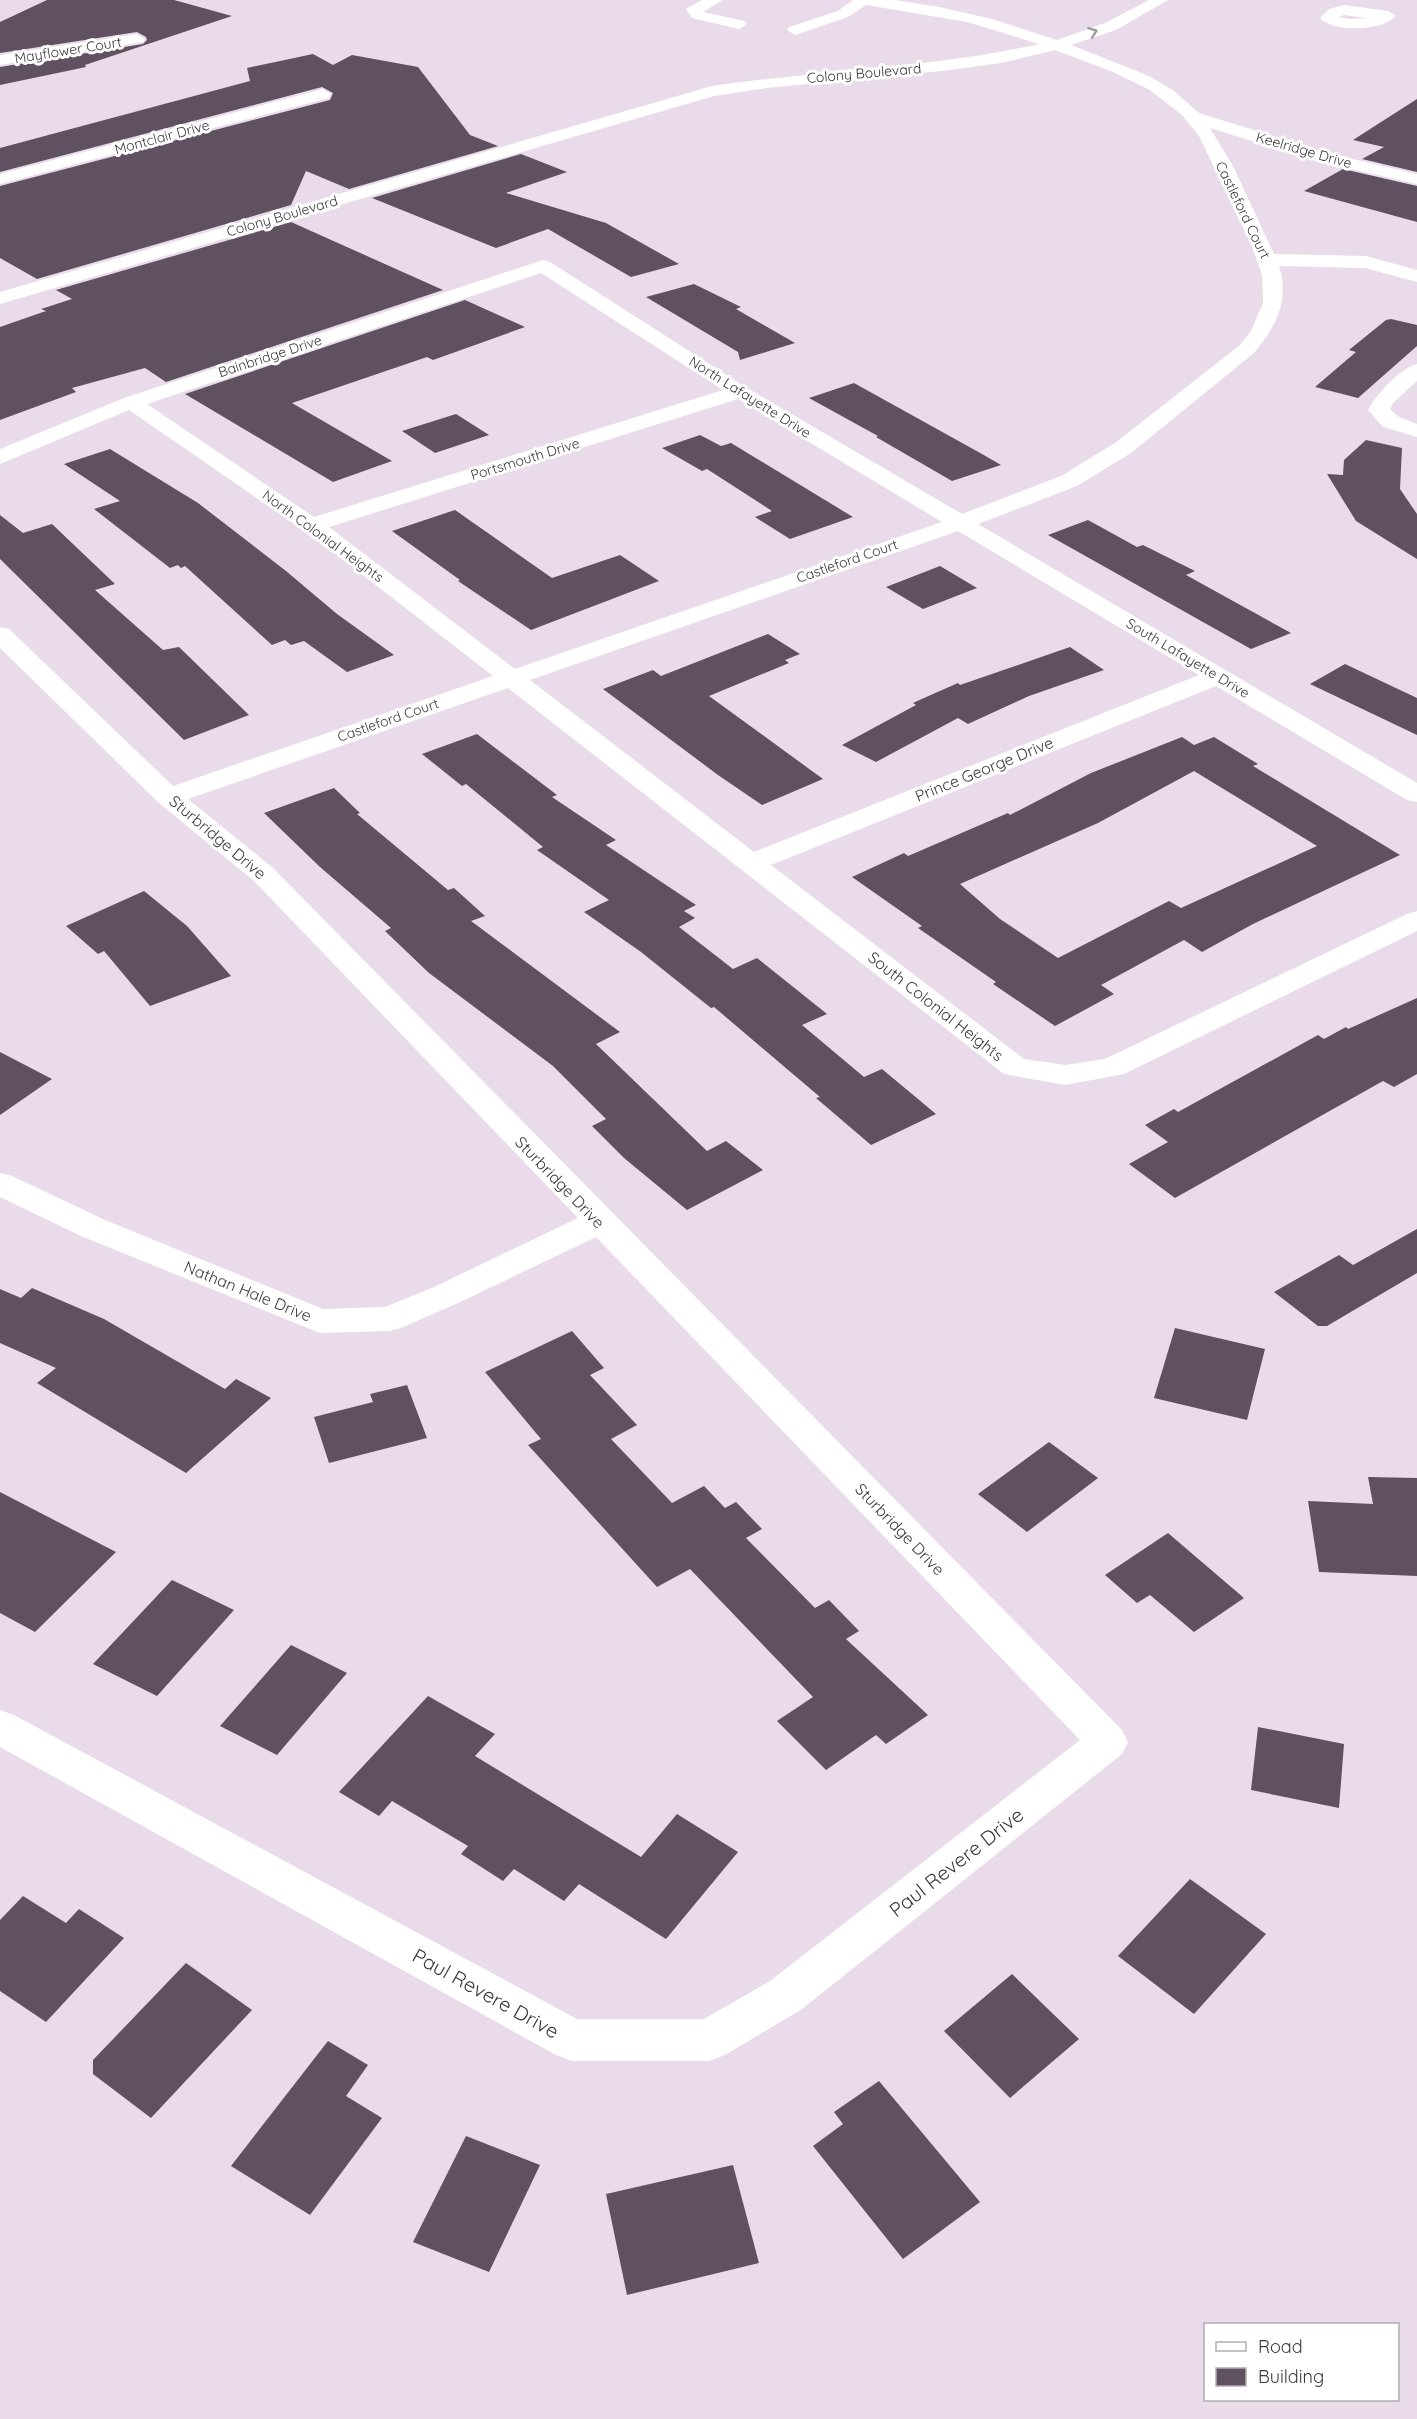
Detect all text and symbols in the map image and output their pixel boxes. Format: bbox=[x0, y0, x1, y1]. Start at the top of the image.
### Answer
one-way arrow bbox=[1087, 27, 1098, 39]
street label: Mayflower Court bbox=[13, 33, 123, 67]
street label: Colony Boulevard bbox=[806, 59, 922, 87]
street label: Montclair Drive bbox=[112, 116, 212, 158]
street label: Keelridge Drive bbox=[1254, 128, 1354, 172]
street label: Castleford Court bbox=[1212, 158, 1274, 262]
street label: Colony Boulevard bbox=[224, 192, 340, 240]
street label: Bainbridge Drive bbox=[216, 331, 324, 381]
street label: North Lafayette Drive bbox=[686, 352, 814, 442]
street label: Portsmouth Drive bbox=[468, 434, 582, 484]
street label: North Colonial Heights bbox=[259, 486, 387, 586]
street label: Castleford Court bbox=[794, 535, 900, 587]
street label: South Lafayette Drive bbox=[1123, 614, 1253, 702]
street label: Castleford Court bbox=[335, 694, 441, 746]
street label: Prince George Drive bbox=[912, 732, 1056, 806]
street label: Sturbridge Drive bbox=[166, 791, 270, 883]
street label: South Colonial Heights bbox=[864, 947, 1008, 1065]
street label: Sturbridge Drive bbox=[511, 1132, 609, 1232]
street label: Nathan Hale Drive bbox=[181, 1256, 315, 1326]
street label: Sturbridge Drive bbox=[851, 1479, 949, 1579]
street label: Paul Revere Drive bbox=[884, 1802, 1028, 1922]
street label: Paul Revere Drive bbox=[408, 1942, 564, 2044]
legend bbox=[1204, 2323, 1399, 2401]
text: Road bbox=[1258, 2335, 1303, 2358]
text: Building bbox=[1258, 2365, 1324, 2388]

